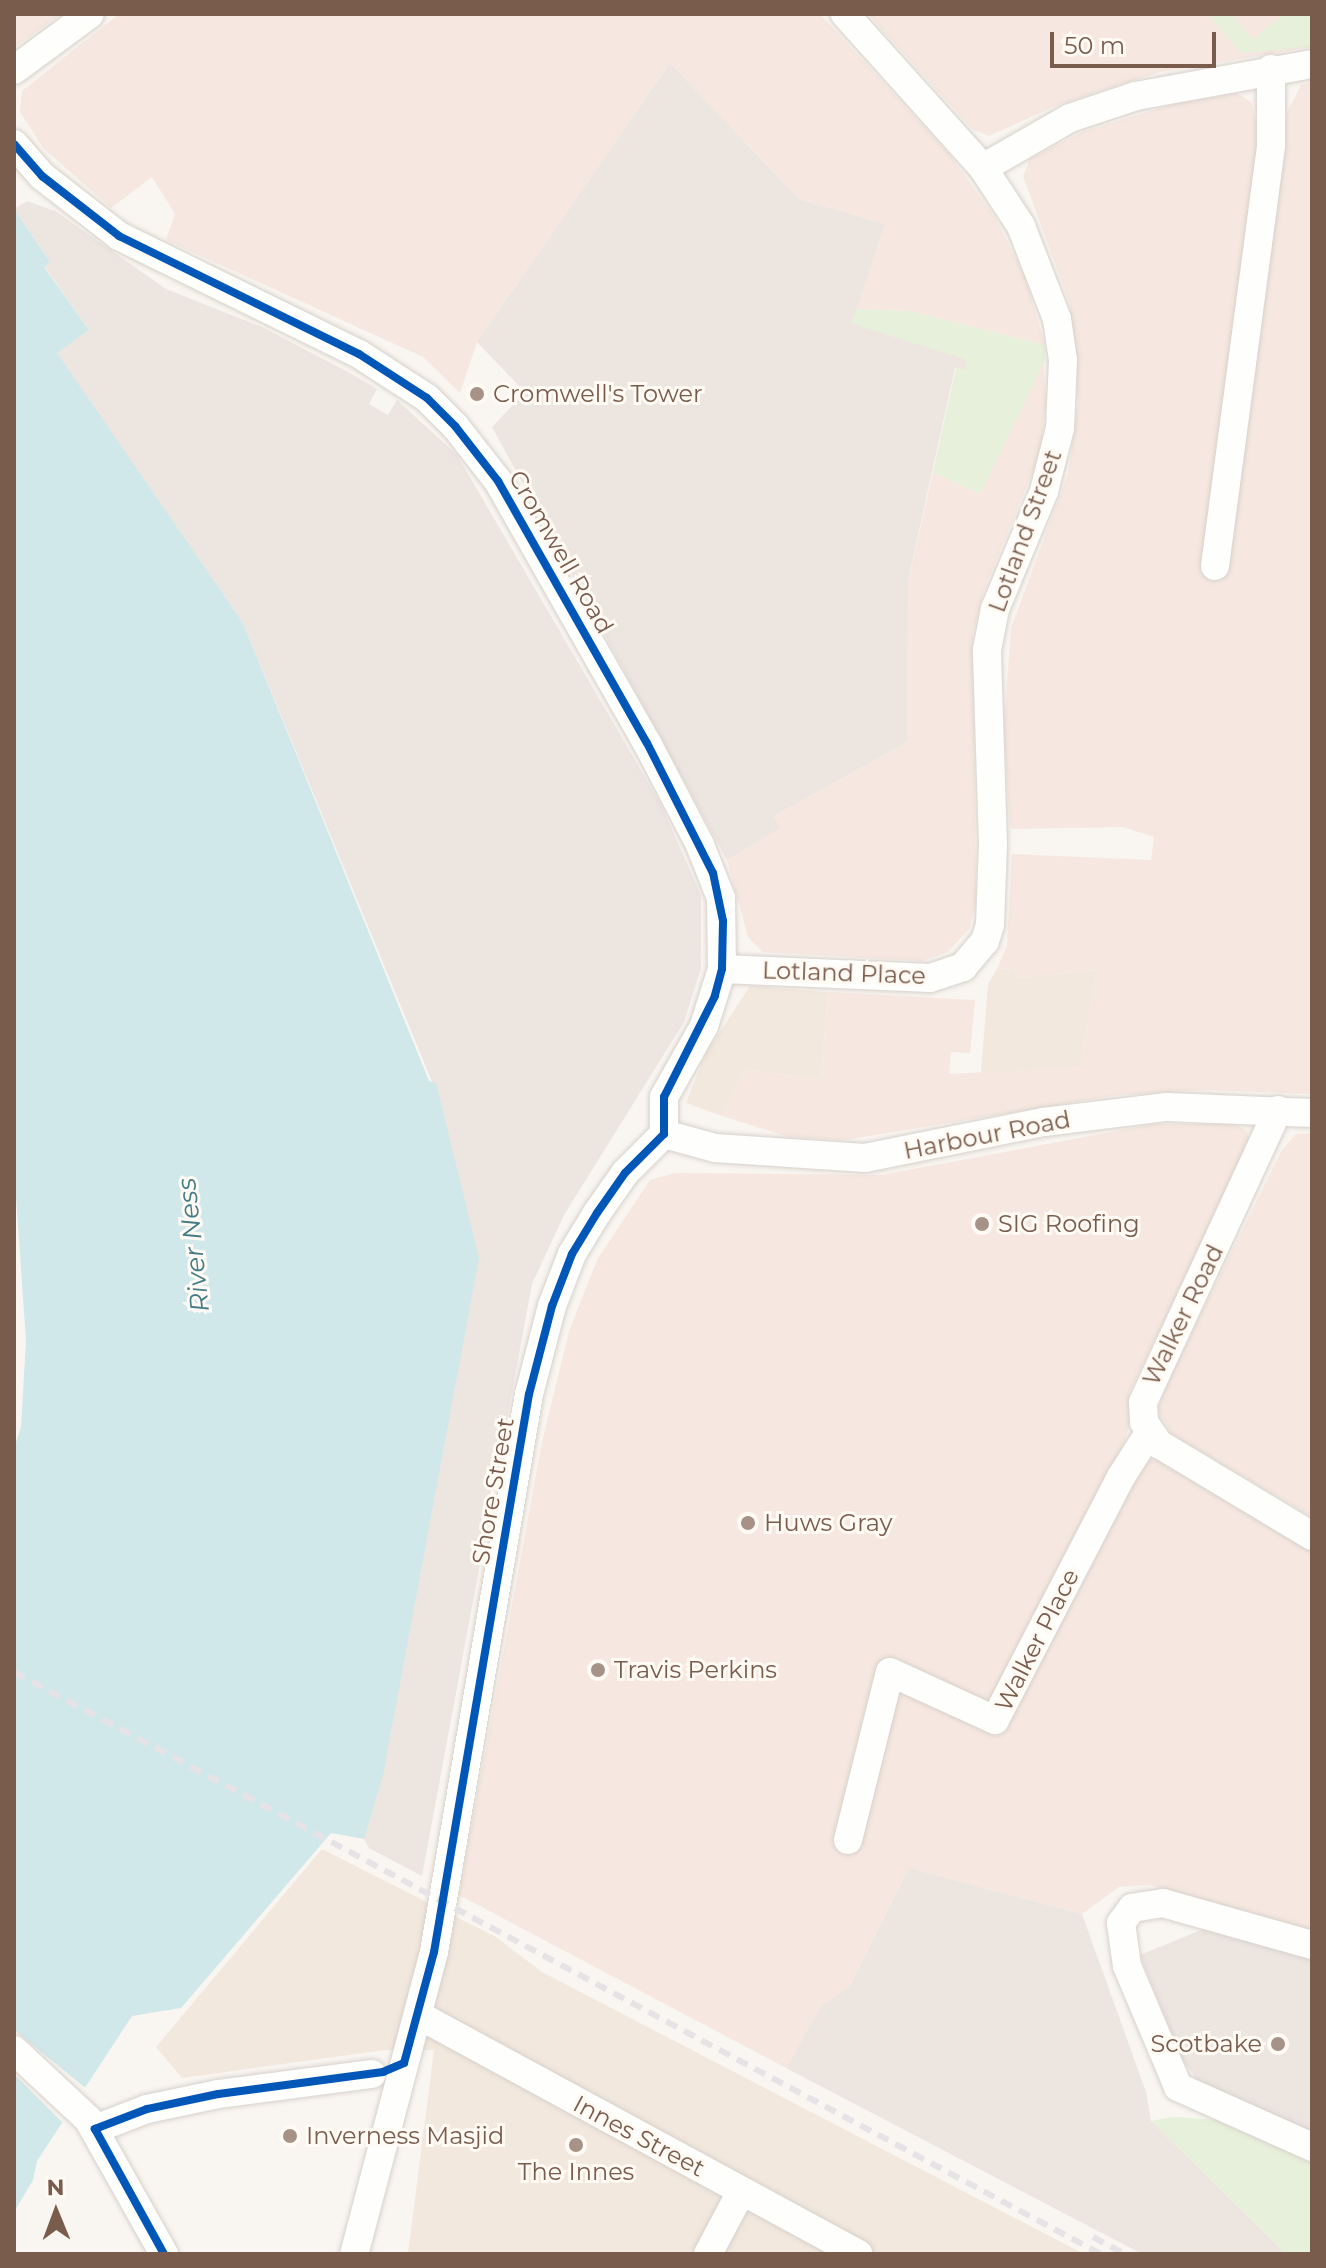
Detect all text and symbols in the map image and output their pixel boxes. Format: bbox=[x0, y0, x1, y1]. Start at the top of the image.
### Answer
scale bar bbox=[1054, 16, 1220, 66]
text: 50 m bbox=[1064, 31, 1125, 60]
place label: Cromwell's Tower bbox=[493, 380, 703, 408]
marker: Cromwell's Tower bbox=[468, 385, 486, 403]
street label: Lotland Street bbox=[982, 446, 1068, 616]
street label: Cromwell Road bbox=[503, 465, 619, 639]
street label: Lotland Place bbox=[762, 956, 926, 990]
street label: Harbour Road bbox=[901, 1105, 1073, 1165]
water label: River Ness bbox=[171, 1176, 217, 1314]
place label: SIG Roofing bbox=[998, 1210, 1140, 1238]
marker: SIG Roofing bbox=[973, 1215, 991, 1233]
street label: Walker Road bbox=[1137, 1240, 1229, 1390]
street label: Shore Street bbox=[466, 1415, 520, 1567]
place label: Huws Gray bbox=[764, 1509, 892, 1537]
marker: Huws Gray bbox=[739, 1514, 757, 1532]
street label: Walker Place bbox=[989, 1564, 1085, 1716]
place label: Travis Perkins bbox=[614, 1656, 777, 1684]
marker: Travis Perkins bbox=[589, 1661, 607, 1679]
place label: Scotbake bbox=[1150, 2030, 1262, 2058]
marker: Scotbake bbox=[1269, 2035, 1287, 2053]
street label: Innes Street bbox=[568, 2089, 710, 2183]
place label: Inverness Masjid bbox=[306, 2122, 504, 2150]
marker: Inverness Masjid bbox=[281, 2127, 299, 2145]
marker: The Innes bbox=[567, 2136, 585, 2154]
place label: The Innes bbox=[518, 2158, 634, 2186]
north arrow bbox=[16, 2172, 96, 2252]
text: N bbox=[46, 2174, 65, 2201]

